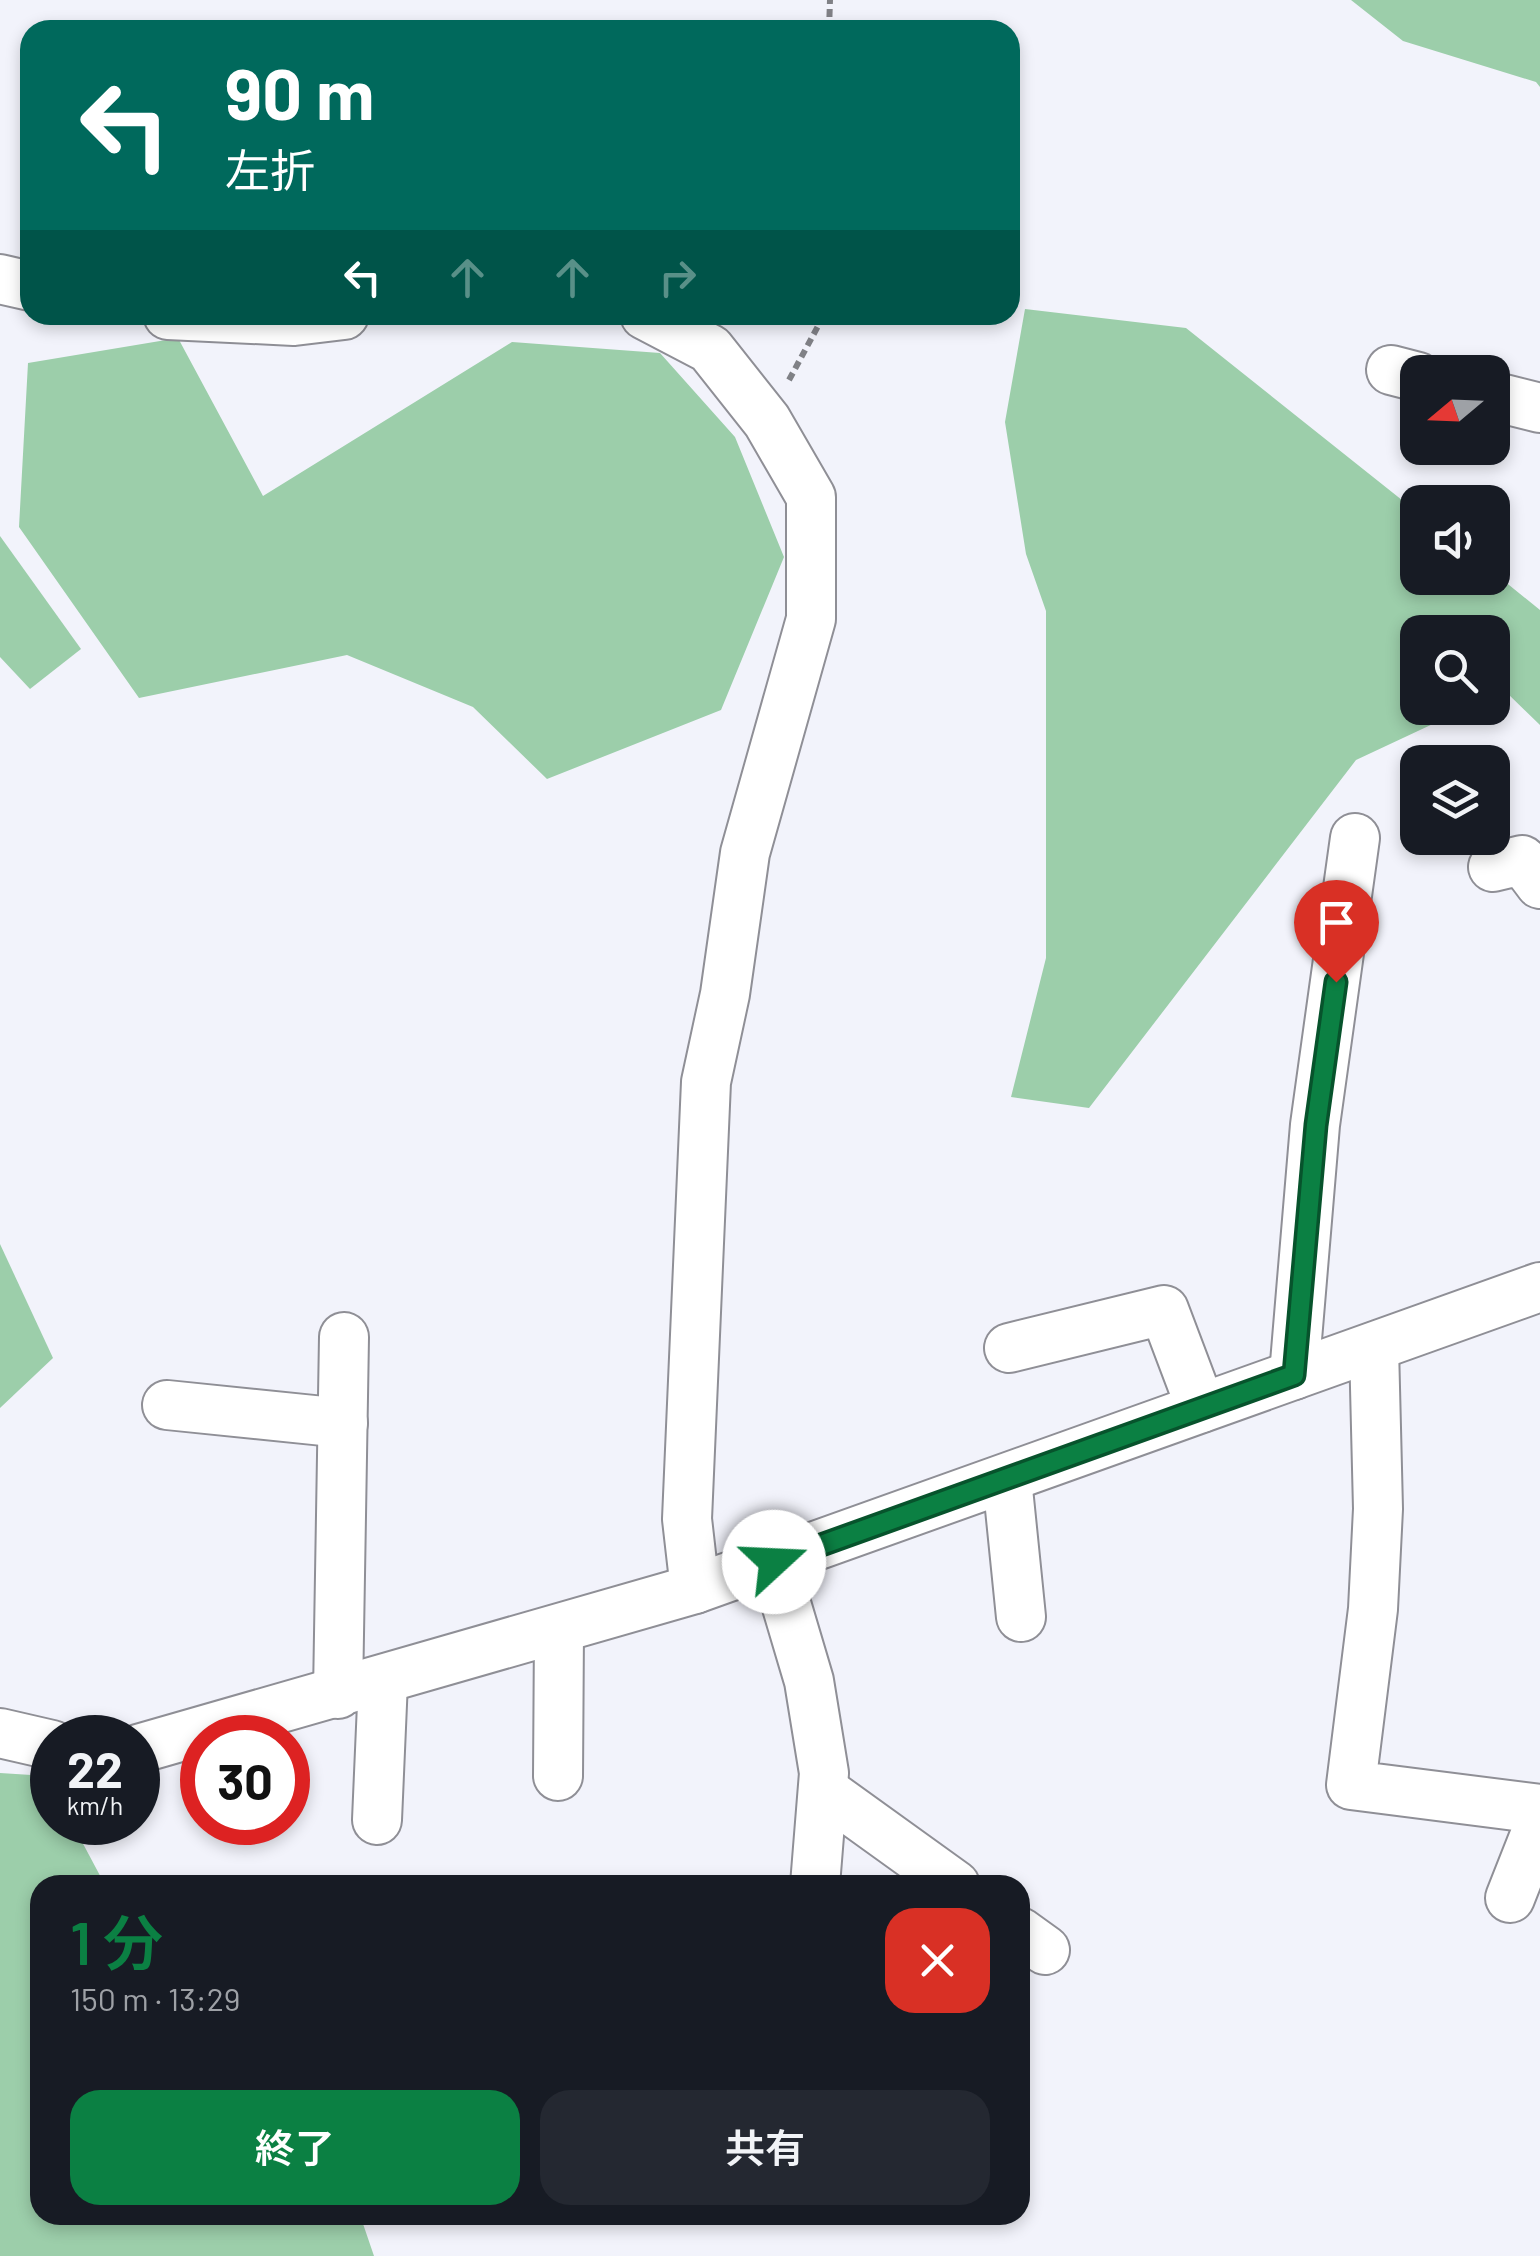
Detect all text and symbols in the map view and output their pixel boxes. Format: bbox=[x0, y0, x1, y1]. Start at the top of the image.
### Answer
text: 90 m bbox=[225, 50, 375, 134]
icon: left bbox=[60, 60, 190, 190]
text: 左折 bbox=[225, 142, 315, 196]
icon: left bbox=[335, 250, 390, 305]
icon: ahead bbox=[440, 250, 495, 305]
icon: ahead bbox=[545, 250, 600, 305]
icon: right bbox=[650, 250, 705, 305]
north arrow bbox=[1400, 355, 1510, 465]
map controls bbox=[1400, 355, 1510, 855]
button: sound bbox=[1400, 485, 1510, 595]
button: search bbox=[1400, 615, 1510, 725]
button: layers bbox=[1400, 745, 1510, 855]
pin bbox=[1294, 880, 1379, 983]
icon: arrive bbox=[1309, 895, 1364, 950]
position arrow bbox=[722, 1510, 826, 1614]
speed limit sign: 30 bbox=[180, 1715, 310, 1845]
text: 22 bbox=[67, 1738, 123, 1798]
text: km/h bbox=[67, 1790, 123, 1820]
text: 1 分 bbox=[70, 1905, 163, 1977]
button: close bbox=[885, 1908, 990, 2013]
text: 150 m · 13:29 bbox=[70, 1979, 240, 2017]
button: 終了 bbox=[70, 2090, 520, 2205]
button: 共有 bbox=[540, 2090, 990, 2205]

